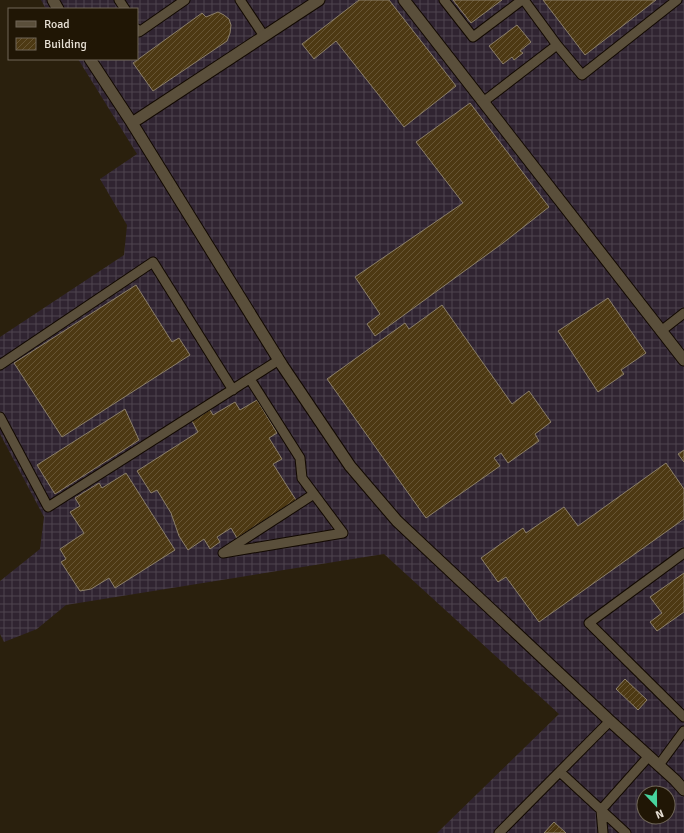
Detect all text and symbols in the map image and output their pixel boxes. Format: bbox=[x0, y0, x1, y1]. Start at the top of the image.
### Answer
legend bbox=[8, 8, 138, 60]
text: Road bbox=[44, 17, 70, 32]
text: Building bbox=[44, 37, 87, 52]
north arrow bbox=[636, 785, 676, 825]
text: N bbox=[654, 806, 666, 821]

